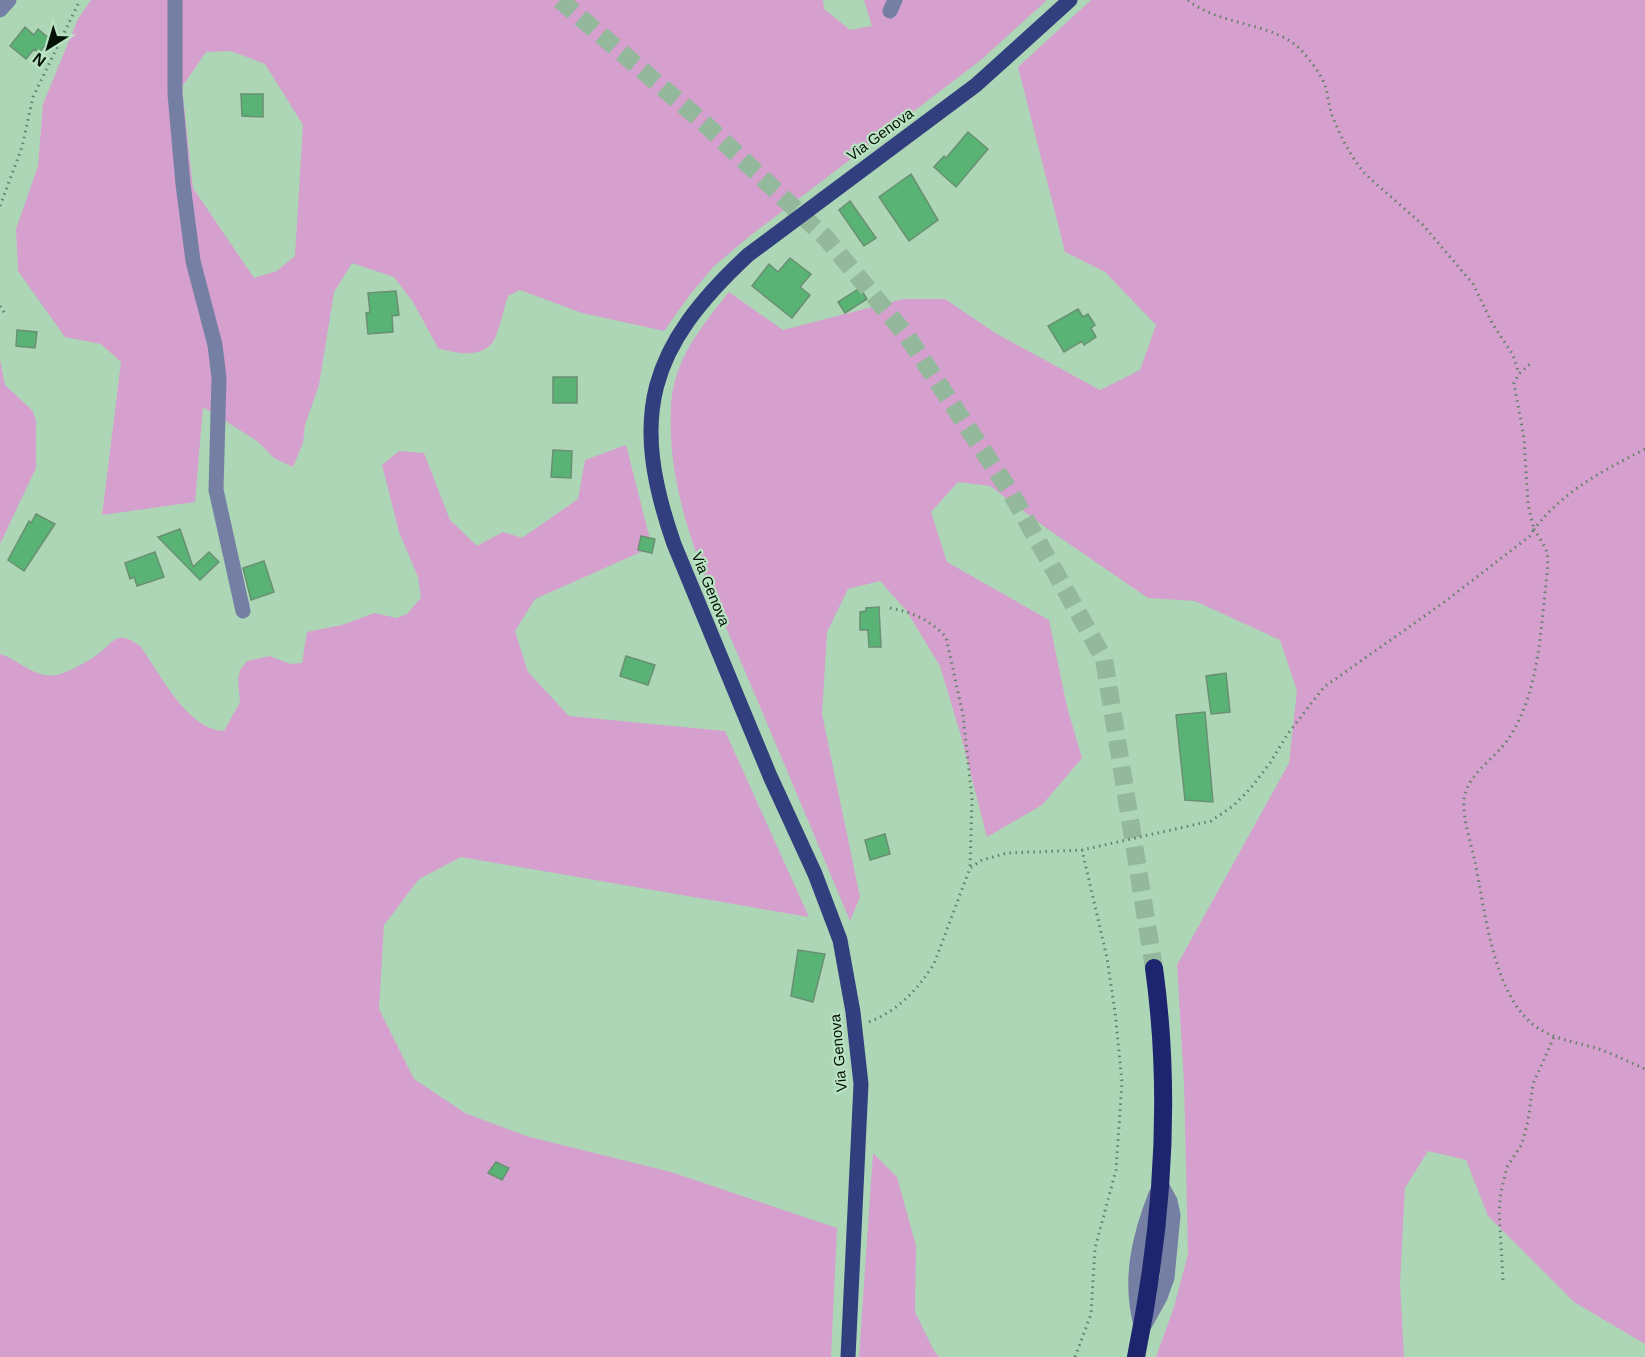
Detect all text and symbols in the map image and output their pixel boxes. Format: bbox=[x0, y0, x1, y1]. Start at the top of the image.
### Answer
north arrow bbox=[18, 18, 78, 78]
text: N bbox=[30, 49, 49, 70]
street label: Via Genova bbox=[843, 104, 917, 164]
street label: Via Genova bbox=[688, 550, 734, 629]
street label: Via Genova bbox=[826, 1013, 850, 1093]

